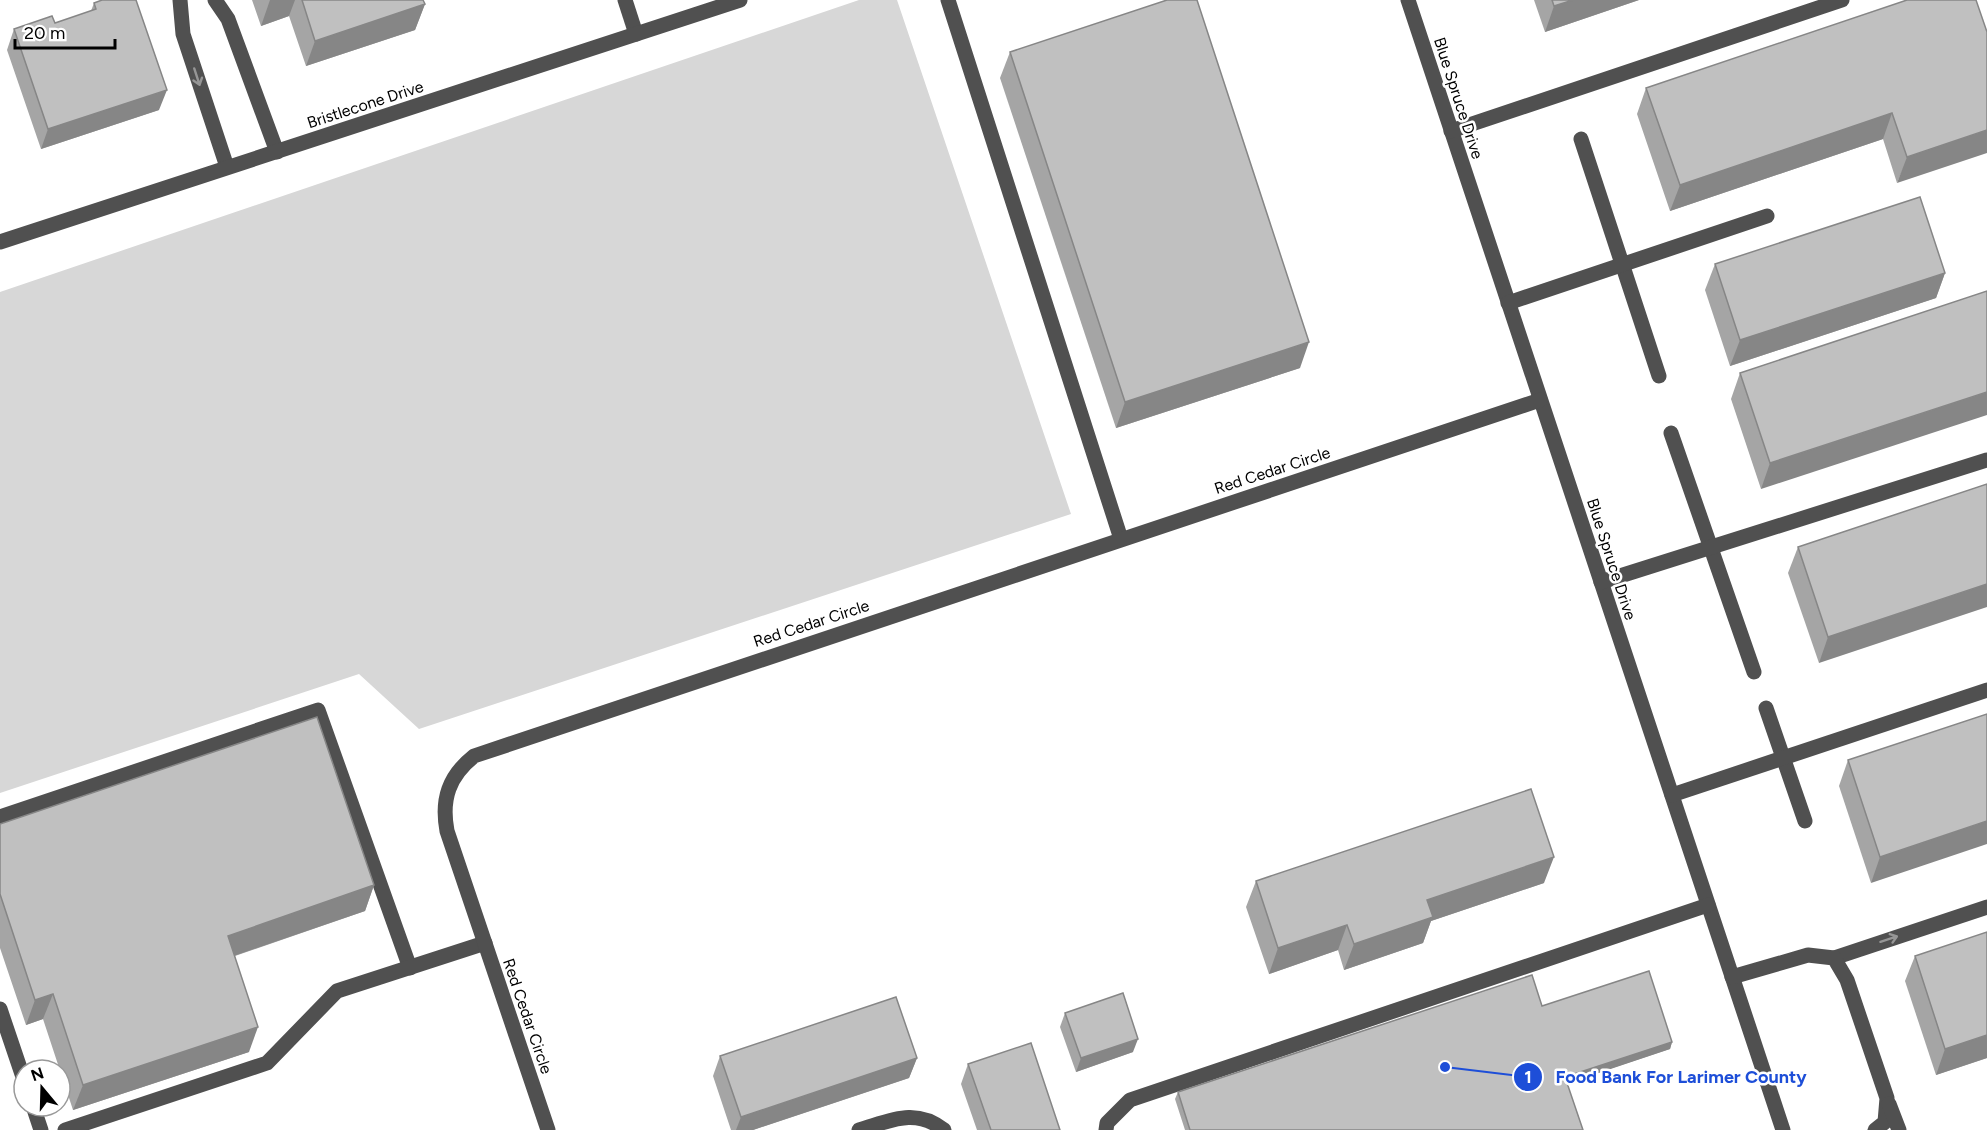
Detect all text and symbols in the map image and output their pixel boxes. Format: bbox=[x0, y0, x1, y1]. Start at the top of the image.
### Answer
scale bar bbox=[15, 12, 116, 50]
text: 20 m bbox=[24, 22, 65, 44]
street label: Blue Spruce Drive bbox=[1430, 35, 1487, 162]
one-way arrow bbox=[193, 67, 204, 86]
street label: Bristlecone Drive bbox=[305, 77, 426, 132]
street label: Red Cedar Circle bbox=[1212, 443, 1333, 498]
street label: Blue Spruce Drive bbox=[1583, 496, 1640, 623]
street label: Red Cedar Circle bbox=[751, 596, 872, 651]
one-way arrow bbox=[1880, 933, 1898, 944]
street label: Red Cedar Circle bbox=[499, 956, 556, 1077]
north arrow bbox=[12, 1058, 72, 1118]
callout: Food Bank For Larimer County bbox=[1513, 1059, 1818, 1095]
text: N bbox=[28, 1063, 46, 1085]
text: 1 bbox=[1524, 1066, 1532, 1088]
text: Food Bank For Larimer County bbox=[1555, 1066, 1807, 1088]

